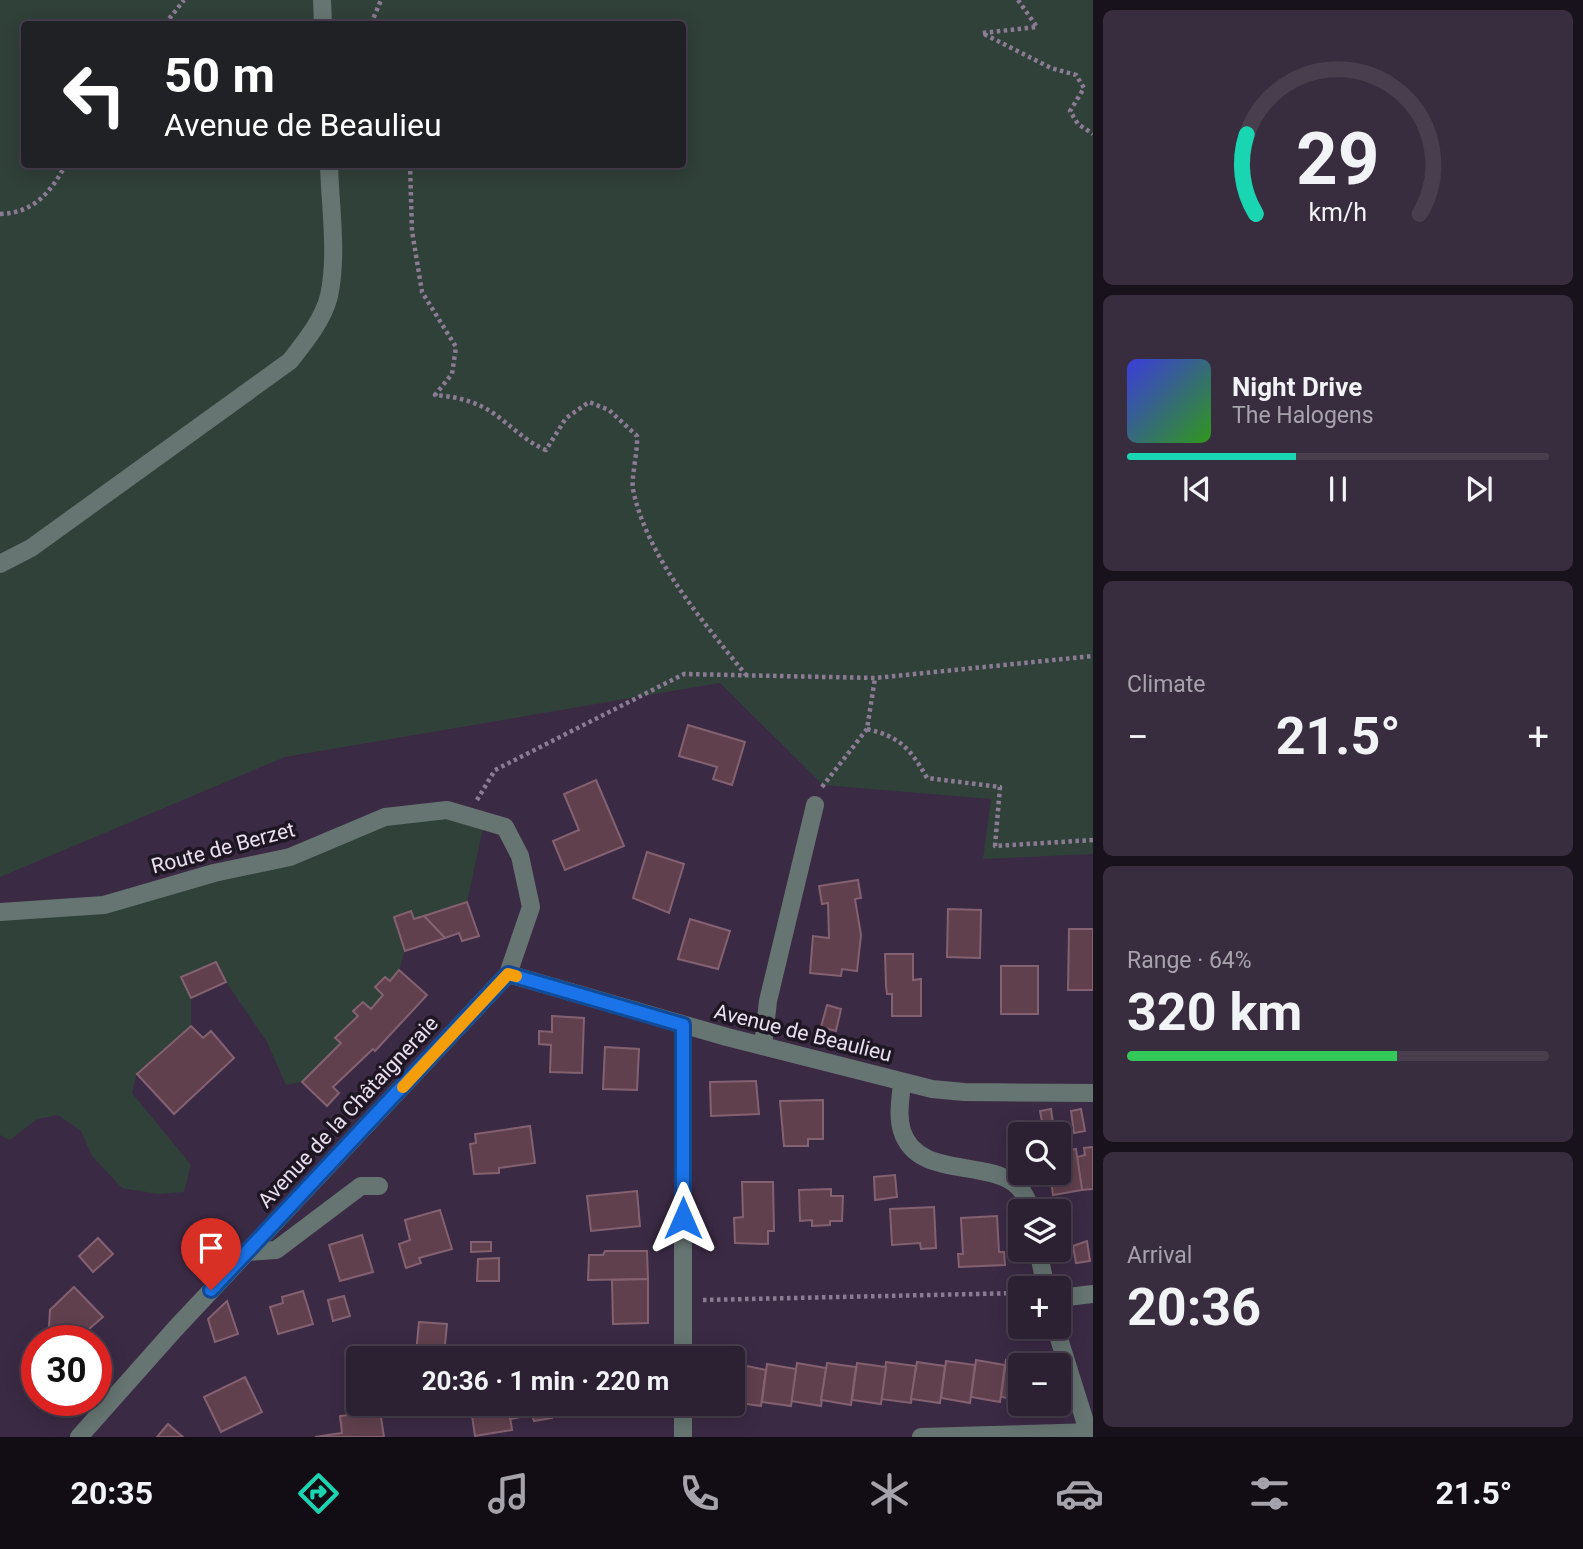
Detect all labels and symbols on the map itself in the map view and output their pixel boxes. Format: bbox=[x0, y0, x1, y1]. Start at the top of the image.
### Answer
street label: Route de Berzet bbox=[149, 817, 297, 879]
street label: Avenue de Beaulieu bbox=[712, 999, 894, 1067]
street label: Avenue de la Châtaigneraie bbox=[253, 1011, 443, 1213]
position arrow bbox=[646, 1181, 720, 1255]
pin bbox=[181, 1218, 241, 1290]
speed limit sign: 30 bbox=[21, 1325, 112, 1416]

